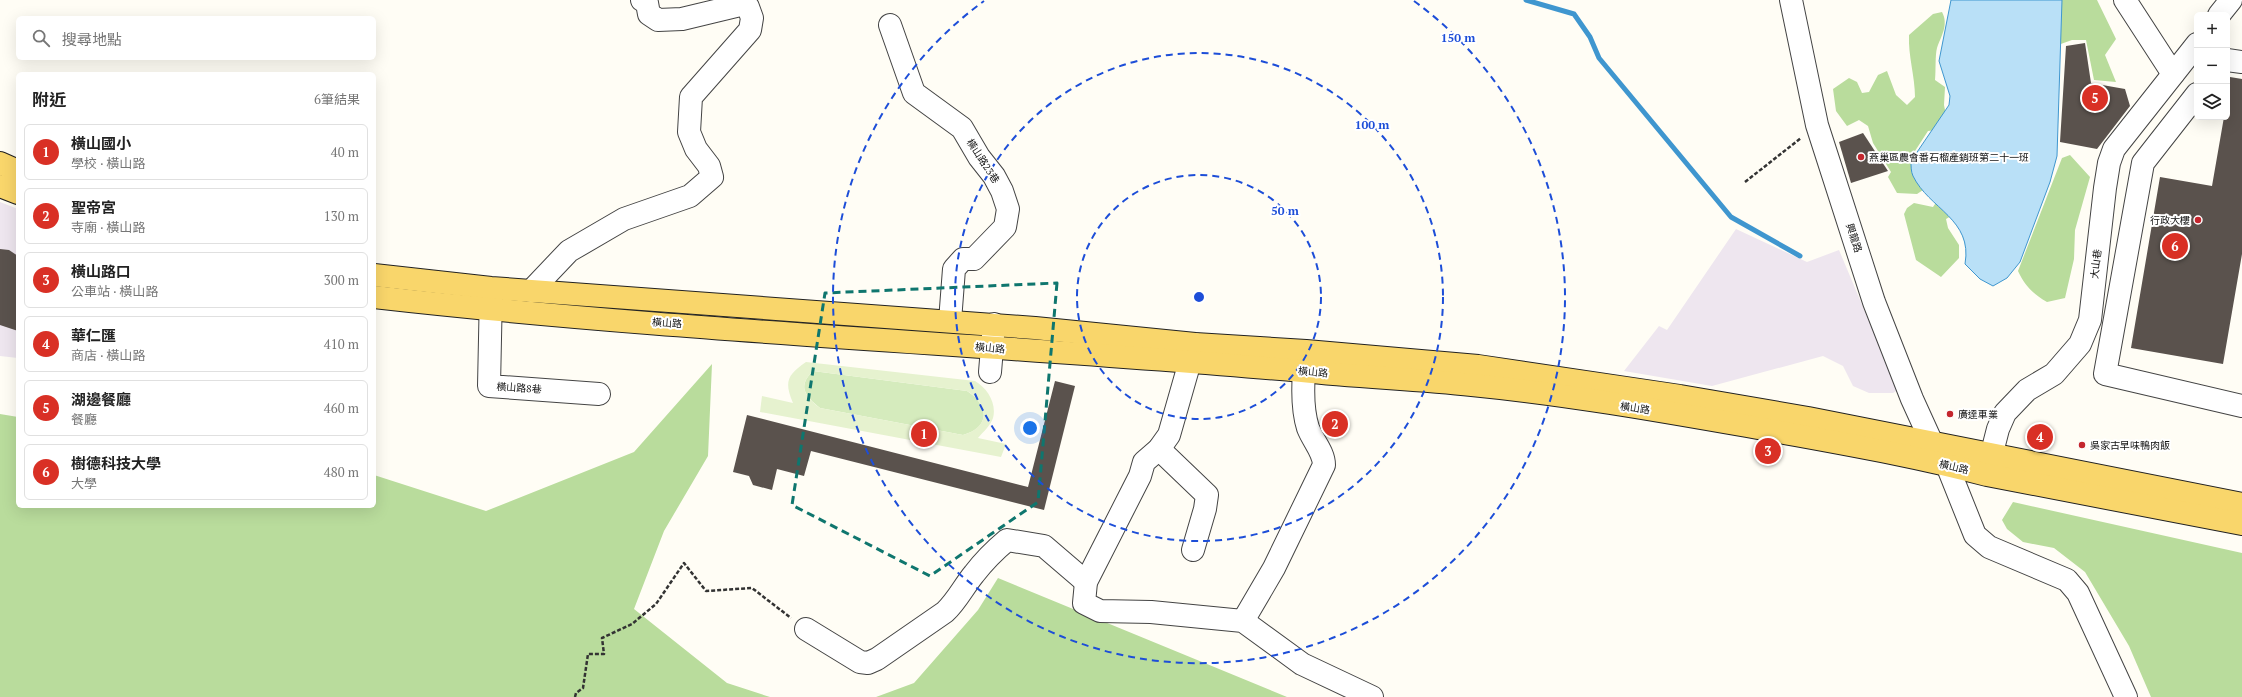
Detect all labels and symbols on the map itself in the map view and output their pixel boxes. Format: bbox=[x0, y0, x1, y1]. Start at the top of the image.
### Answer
text: 150 m bbox=[1441, 30, 1475, 45]
pin: 5 bbox=[2082, 83, 2108, 113]
text: 100 m bbox=[1355, 117, 1389, 132]
street label: 橫山路23巷 bbox=[964, 136, 1002, 186]
place label: 燕巢區農會番石榴產銷班第二十一班 bbox=[1869, 151, 2029, 164]
marker: 燕巢區農會番石榴產銷班第二十一班 bbox=[1856, 152, 1866, 162]
text: 50 m bbox=[1271, 203, 1299, 218]
place label: 行政大樓 bbox=[2150, 214, 2190, 227]
marker: 行政大樓 bbox=[2193, 215, 2203, 225]
street label: 興龍路 bbox=[1843, 222, 1865, 254]
pin: 6 bbox=[2162, 231, 2188, 261]
street label: 大山巷 bbox=[2088, 248, 2104, 280]
centre of rings bbox=[1192, 290, 1206, 304]
street label: 橫山路 bbox=[652, 315, 682, 331]
street label: 橫山路 bbox=[974, 340, 1006, 356]
street label: 橫山路 bbox=[1297, 364, 1329, 380]
street label: 橫山路8巷 bbox=[496, 380, 542, 396]
street label: 橫山路 bbox=[1619, 399, 1651, 417]
place label: 廣達車業 bbox=[1958, 408, 1998, 421]
pin: 2 bbox=[1322, 409, 1348, 439]
marker: 廣達車業 bbox=[1945, 409, 1955, 419]
your location bbox=[1020, 418, 1040, 438]
pin: 1 bbox=[911, 419, 937, 449]
pin: 4 bbox=[2027, 422, 2053, 452]
pin: 3 bbox=[1755, 436, 1781, 466]
place label: 吳家古早味鴨肉飯 bbox=[2090, 439, 2170, 452]
marker: 吳家古早味鴨肉飯 bbox=[2077, 440, 2087, 450]
street label: 橫山路 bbox=[1938, 457, 1970, 477]

